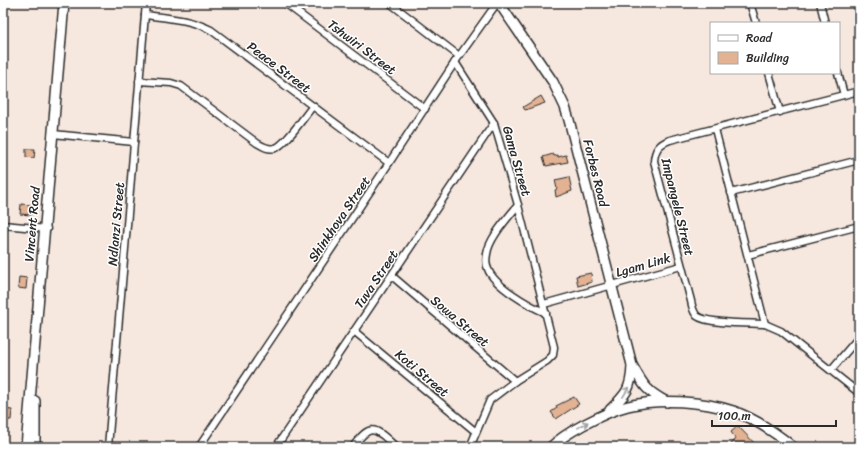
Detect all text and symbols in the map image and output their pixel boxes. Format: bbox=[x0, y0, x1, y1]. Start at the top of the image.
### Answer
street label: Tshwiri Street bbox=[323, 13, 402, 81]
legend bbox=[710, 22, 840, 74]
text: Road bbox=[746, 27, 773, 49]
street label: Peace Street bbox=[242, 35, 316, 99]
text: Building bbox=[746, 47, 789, 69]
street label: Gama Street bbox=[496, 123, 538, 199]
street label: Forbes Road bbox=[576, 137, 616, 210]
street label: Impangele Street bbox=[655, 155, 701, 259]
street label: Shinkhova Street bbox=[302, 171, 377, 267]
street label: Ndlanzi Street bbox=[101, 181, 131, 267]
street label: Vincent Road bbox=[17, 184, 47, 263]
street label: Tuva Street bbox=[348, 245, 404, 313]
street label: Lgam Link bbox=[613, 246, 673, 284]
street label: Sowa Street bbox=[425, 289, 495, 353]
street label: Koti Street bbox=[390, 343, 455, 403]
one-way arrow bbox=[622, 386, 630, 397]
scale bar bbox=[712, 402, 836, 428]
text: 100 m bbox=[718, 405, 751, 427]
one-way arrow bbox=[577, 420, 589, 428]

